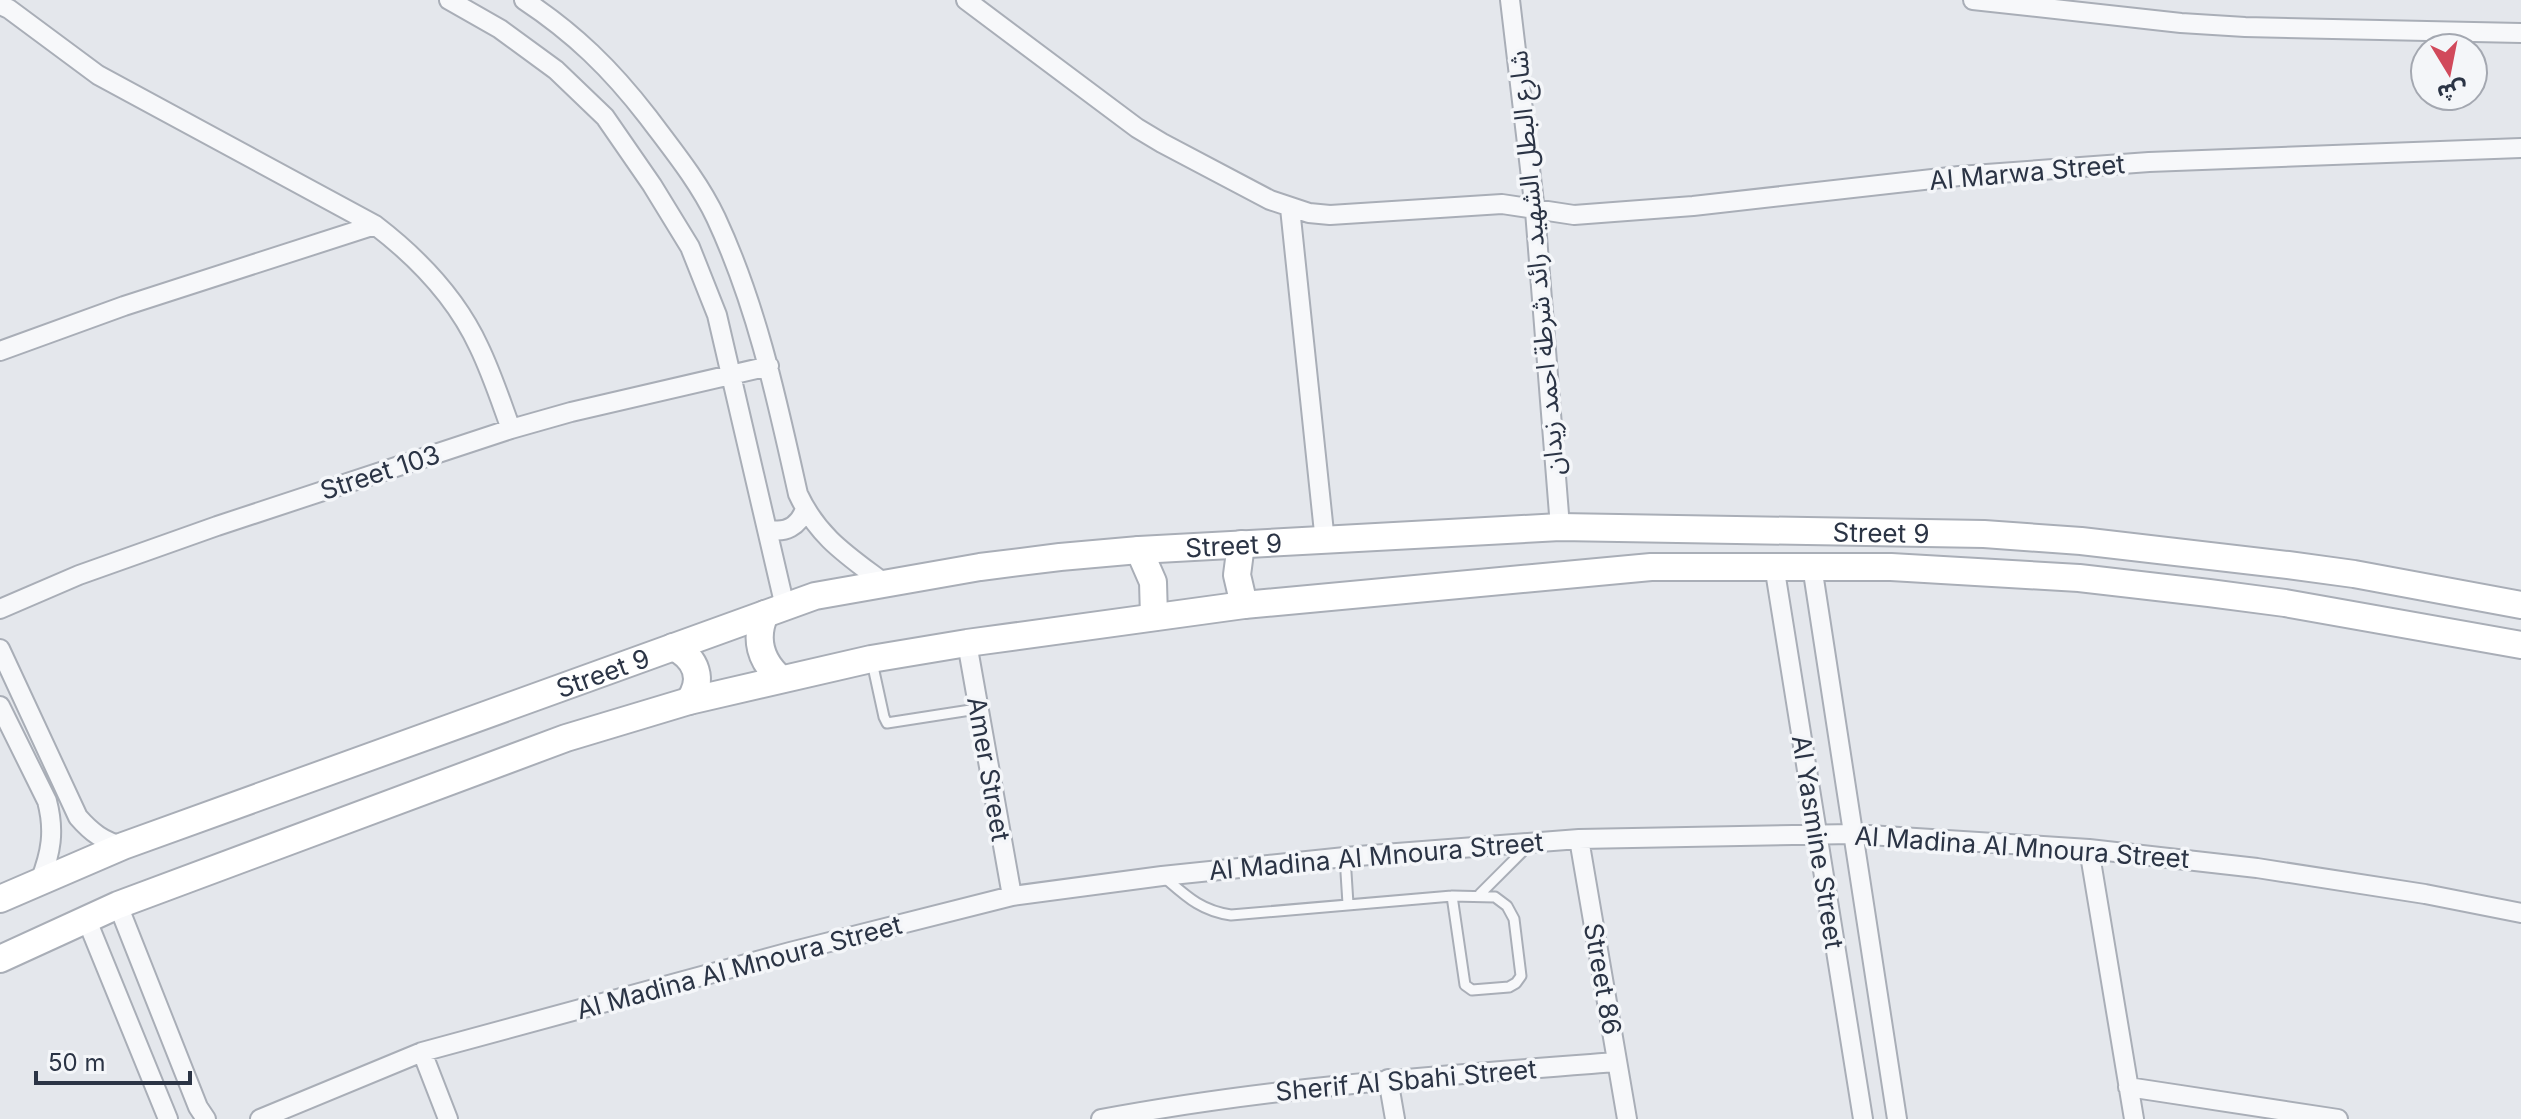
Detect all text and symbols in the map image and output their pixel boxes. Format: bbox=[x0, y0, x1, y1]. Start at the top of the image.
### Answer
north arrow bbox=[2409, 32, 2489, 112]
street label: شارع البطل الشهيد رائد شرطة احمد زيدان bbox=[1502, 49, 1574, 477]
text: ش bbox=[2435, 76, 2470, 107]
street label: Al Marwa Street bbox=[1928, 148, 2126, 196]
street label: Street 103 bbox=[316, 438, 444, 506]
street label: Street 9 bbox=[1832, 516, 1930, 549]
street label: Street 9 bbox=[1184, 527, 1283, 563]
street label: Street 9 bbox=[552, 642, 654, 704]
street label: Amer Street bbox=[961, 694, 1017, 844]
street label: Al Yasmine Street bbox=[1786, 733, 1850, 951]
street label: Al Madina Al Mnoura Street bbox=[1854, 820, 2190, 874]
street label: Al Madina Al Mnoura Street bbox=[1208, 826, 1544, 886]
street label: Al Madina Al Mnoura Street bbox=[573, 909, 905, 1025]
street label: Street 86 bbox=[1578, 921, 1628, 1037]
scale bar bbox=[36, 1035, 190, 1085]
text: 50 m bbox=[48, 1048, 106, 1077]
street label: Sherif Al Sbahi Street bbox=[1274, 1053, 1538, 1107]

